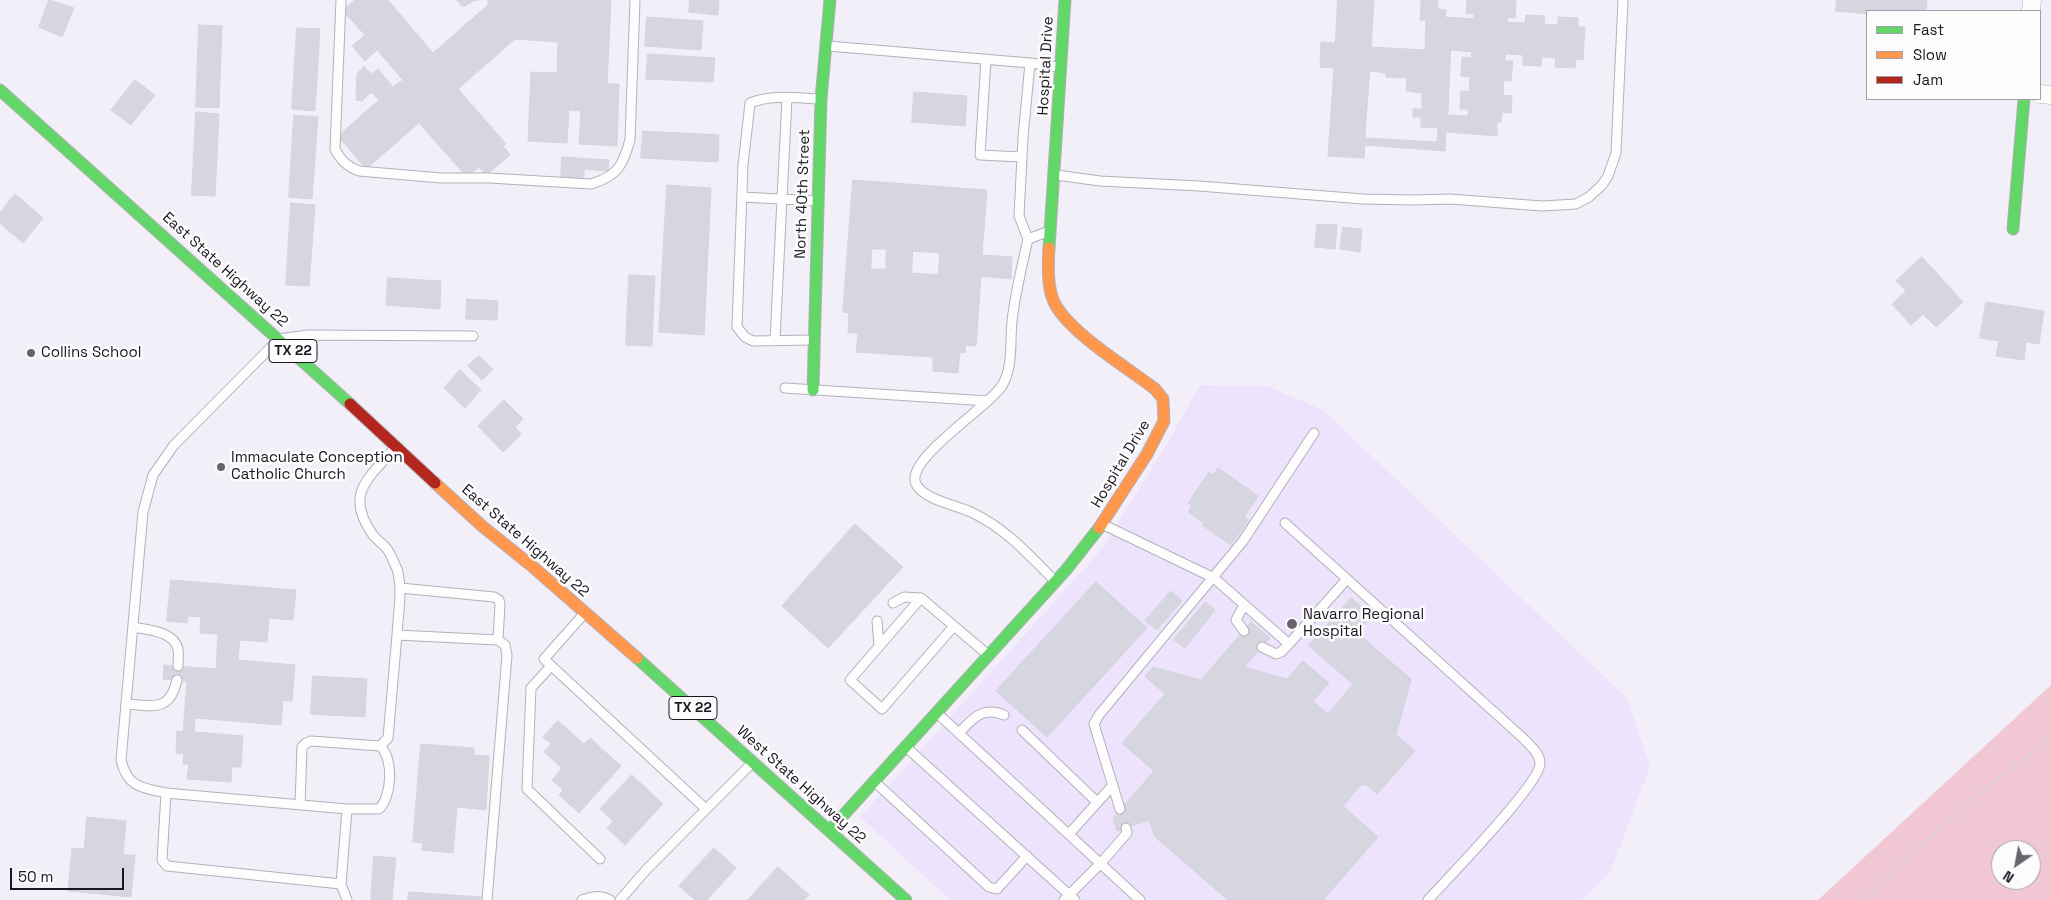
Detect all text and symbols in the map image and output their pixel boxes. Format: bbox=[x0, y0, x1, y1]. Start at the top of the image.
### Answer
legend bbox=[1866, 10, 2041, 100]
street label: Hospital Drive bbox=[1034, 16, 1058, 116]
text: Fast bbox=[1913, 20, 1944, 39]
text: Slow bbox=[1913, 45, 1947, 64]
text: Jam bbox=[1913, 70, 1943, 89]
street label: North 40th Street bbox=[792, 129, 814, 259]
street label: East State Highway 22 bbox=[158, 209, 292, 331]
road number: TX 22 bbox=[269, 340, 317, 362]
place label: Collins School bbox=[41, 344, 141, 362]
marker: Collins School bbox=[25, 347, 37, 359]
street label: Hospital Drive bbox=[1088, 417, 1154, 511]
place label: Immaculate Conception Catholic Church bbox=[231, 449, 403, 484]
marker: Immaculate Conception Catholic Church bbox=[215, 461, 227, 473]
street label: East State Highway 22 bbox=[458, 481, 592, 601]
place label: Navarro Regional Hospital bbox=[1303, 606, 1424, 641]
marker: Navarro Regional Hospital bbox=[1285, 617, 1299, 631]
road number: TX 22 bbox=[669, 696, 717, 720]
street label: West State Highway 22 bbox=[733, 722, 869, 848]
north arrow bbox=[1991, 840, 2041, 890]
scale bar bbox=[12, 858, 126, 890]
text: 50 m bbox=[18, 867, 53, 886]
text: N bbox=[2000, 867, 2017, 887]

